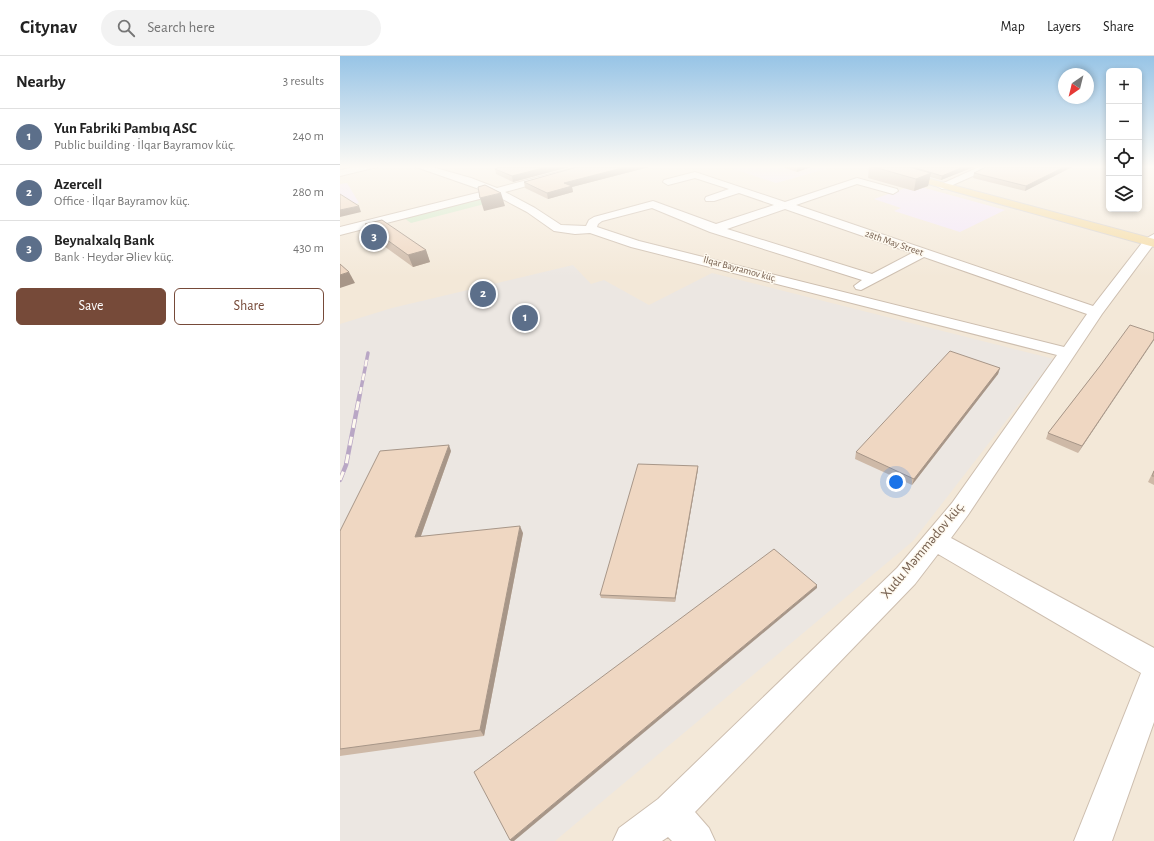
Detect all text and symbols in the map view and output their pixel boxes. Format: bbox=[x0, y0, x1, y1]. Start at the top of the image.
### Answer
search box bbox=[101, 10, 381, 46]
icon: search bbox=[115, 17, 137, 39]
text: Citynav bbox=[20, 18, 77, 37]
text: Search here bbox=[147, 20, 215, 35]
text: Map bbox=[1000, 20, 1025, 34]
text: Layers bbox=[1047, 20, 1081, 34]
text: Share bbox=[1103, 20, 1134, 34]
north arrow bbox=[1058, 68, 1094, 104]
map controls bbox=[1106, 68, 1142, 212]
button: + bbox=[1106, 68, 1142, 104]
text: Nearby bbox=[16, 73, 66, 90]
text: 3 results bbox=[283, 75, 324, 88]
button: − bbox=[1106, 104, 1142, 140]
text: Yun Fabriki Pambıq ASC bbox=[54, 121, 197, 136]
text: 1 bbox=[27, 130, 31, 143]
text: 240 m bbox=[292, 130, 324, 143]
text: Public building · İlqar Bayramov küç. bbox=[54, 139, 235, 152]
button: locate bbox=[1106, 140, 1142, 176]
button: layers bbox=[1106, 176, 1142, 212]
text: Azercell bbox=[54, 177, 102, 192]
text: 2 bbox=[26, 186, 32, 199]
text: 280 m bbox=[293, 186, 324, 199]
text: Office · İlqar Bayramov küç. bbox=[54, 195, 190, 208]
pin: 3 bbox=[361, 222, 387, 252]
street label: 28th May Street bbox=[863, 228, 925, 258]
text: Beynalxalq Bank bbox=[54, 233, 155, 248]
text: 3 bbox=[26, 242, 32, 255]
text: 430 m bbox=[293, 242, 324, 255]
text: Bank · Heydər Əliev küç. bbox=[54, 251, 174, 264]
street label: İlqar Bayramov küç. bbox=[702, 253, 778, 284]
pin: 2 bbox=[470, 279, 496, 309]
button: Save bbox=[16, 288, 166, 325]
button: Share bbox=[174, 288, 324, 325]
pin: 1 bbox=[512, 303, 538, 333]
your location bbox=[886, 472, 906, 492]
street label: Xudu Məmmədov küç. bbox=[879, 499, 967, 601]

